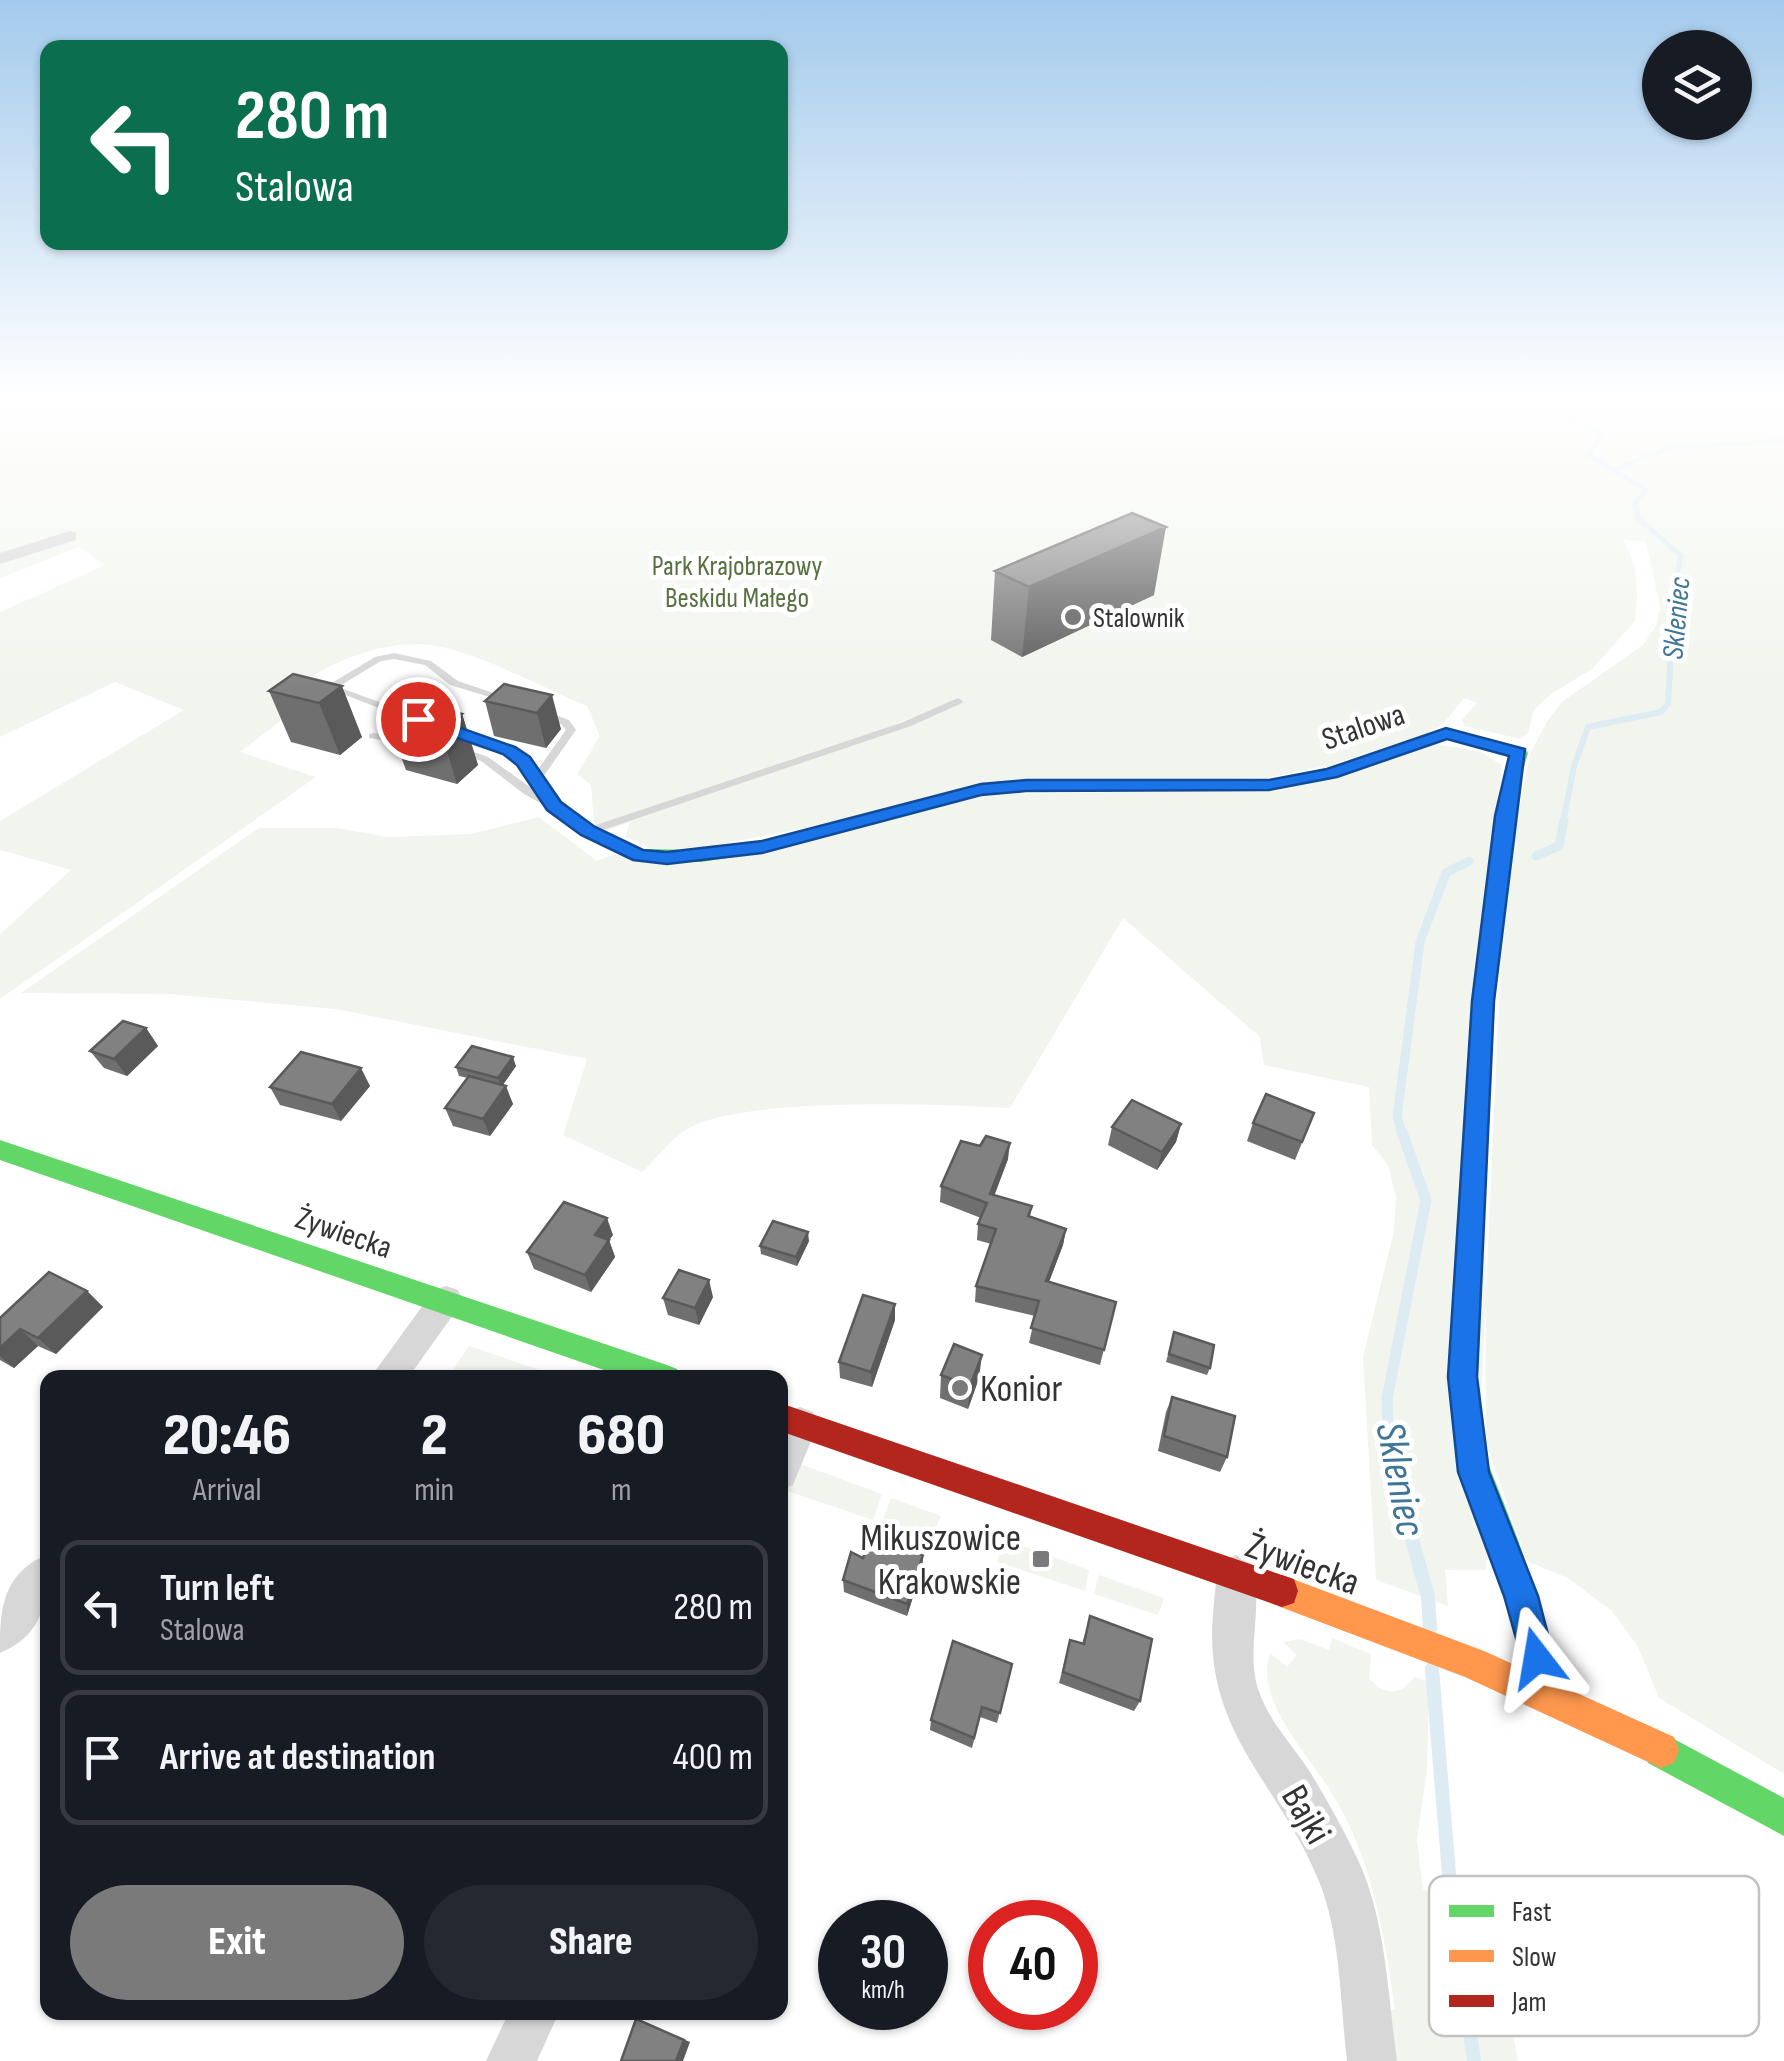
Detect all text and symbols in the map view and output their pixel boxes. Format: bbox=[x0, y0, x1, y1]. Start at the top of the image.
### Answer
map controls bbox=[1642, 30, 1752, 140]
button: layers bbox=[1642, 30, 1752, 140]
text: 280 m bbox=[235, 75, 389, 159]
icon: left bbox=[70, 80, 200, 210]
text: Stalowa bbox=[235, 160, 354, 215]
park label: Park Krajobrazowy Beskidu Małego bbox=[652, 550, 823, 615]
water label: Skleniec bbox=[1655, 575, 1699, 661]
place label: Stalownik bbox=[1093, 602, 1185, 635]
marker: Stalownik bbox=[1062, 606, 1084, 628]
pin bbox=[376, 677, 461, 762]
icon: arrive bbox=[391, 692, 446, 747]
street label: Stalowa bbox=[1317, 695, 1410, 760]
street label: Żywiecka bbox=[290, 1199, 397, 1268]
place label: Konior bbox=[980, 1367, 1062, 1412]
marker: Konior bbox=[949, 1377, 971, 1399]
text: 20:46 bbox=[163, 1400, 291, 1472]
text: 2 bbox=[421, 1400, 448, 1472]
text: 680 bbox=[577, 1400, 665, 1472]
water label: Skleniec bbox=[1364, 1418, 1436, 1541]
text: Arrival bbox=[193, 1471, 261, 1510]
text: min bbox=[414, 1471, 454, 1510]
text: m bbox=[611, 1471, 631, 1510]
place label: Mikuszowice Krakowskie bbox=[860, 1516, 1021, 1605]
street label: Żywiecka bbox=[1239, 1523, 1365, 1606]
marker: Mikuszowice Krakowskie bbox=[1030, 1548, 1052, 1570]
text: Turn left bbox=[160, 1566, 274, 1611]
icon: left bbox=[75, 1580, 130, 1635]
text: 280 m bbox=[673, 1585, 753, 1630]
position arrow bbox=[1485, 1606, 1589, 1710]
text: Stalowa bbox=[160, 1611, 245, 1650]
icon: arrive bbox=[75, 1730, 130, 1785]
text: Arrive at destination bbox=[160, 1735, 435, 1780]
text: 400 m bbox=[673, 1735, 753, 1780]
street label: Bajki bbox=[1271, 1777, 1340, 1852]
legend bbox=[1429, 1876, 1759, 2036]
button: Exit bbox=[70, 1885, 404, 2000]
button: Share bbox=[424, 1885, 758, 2000]
text: Fast bbox=[1512, 1896, 1551, 1929]
speed limit sign: 40 bbox=[968, 1900, 1098, 2030]
text: 30 bbox=[860, 1923, 906, 1983]
text: Slow bbox=[1512, 1941, 1557, 1974]
text: km/h bbox=[861, 1975, 905, 2006]
text: Jam bbox=[1511, 1986, 1547, 2019]

